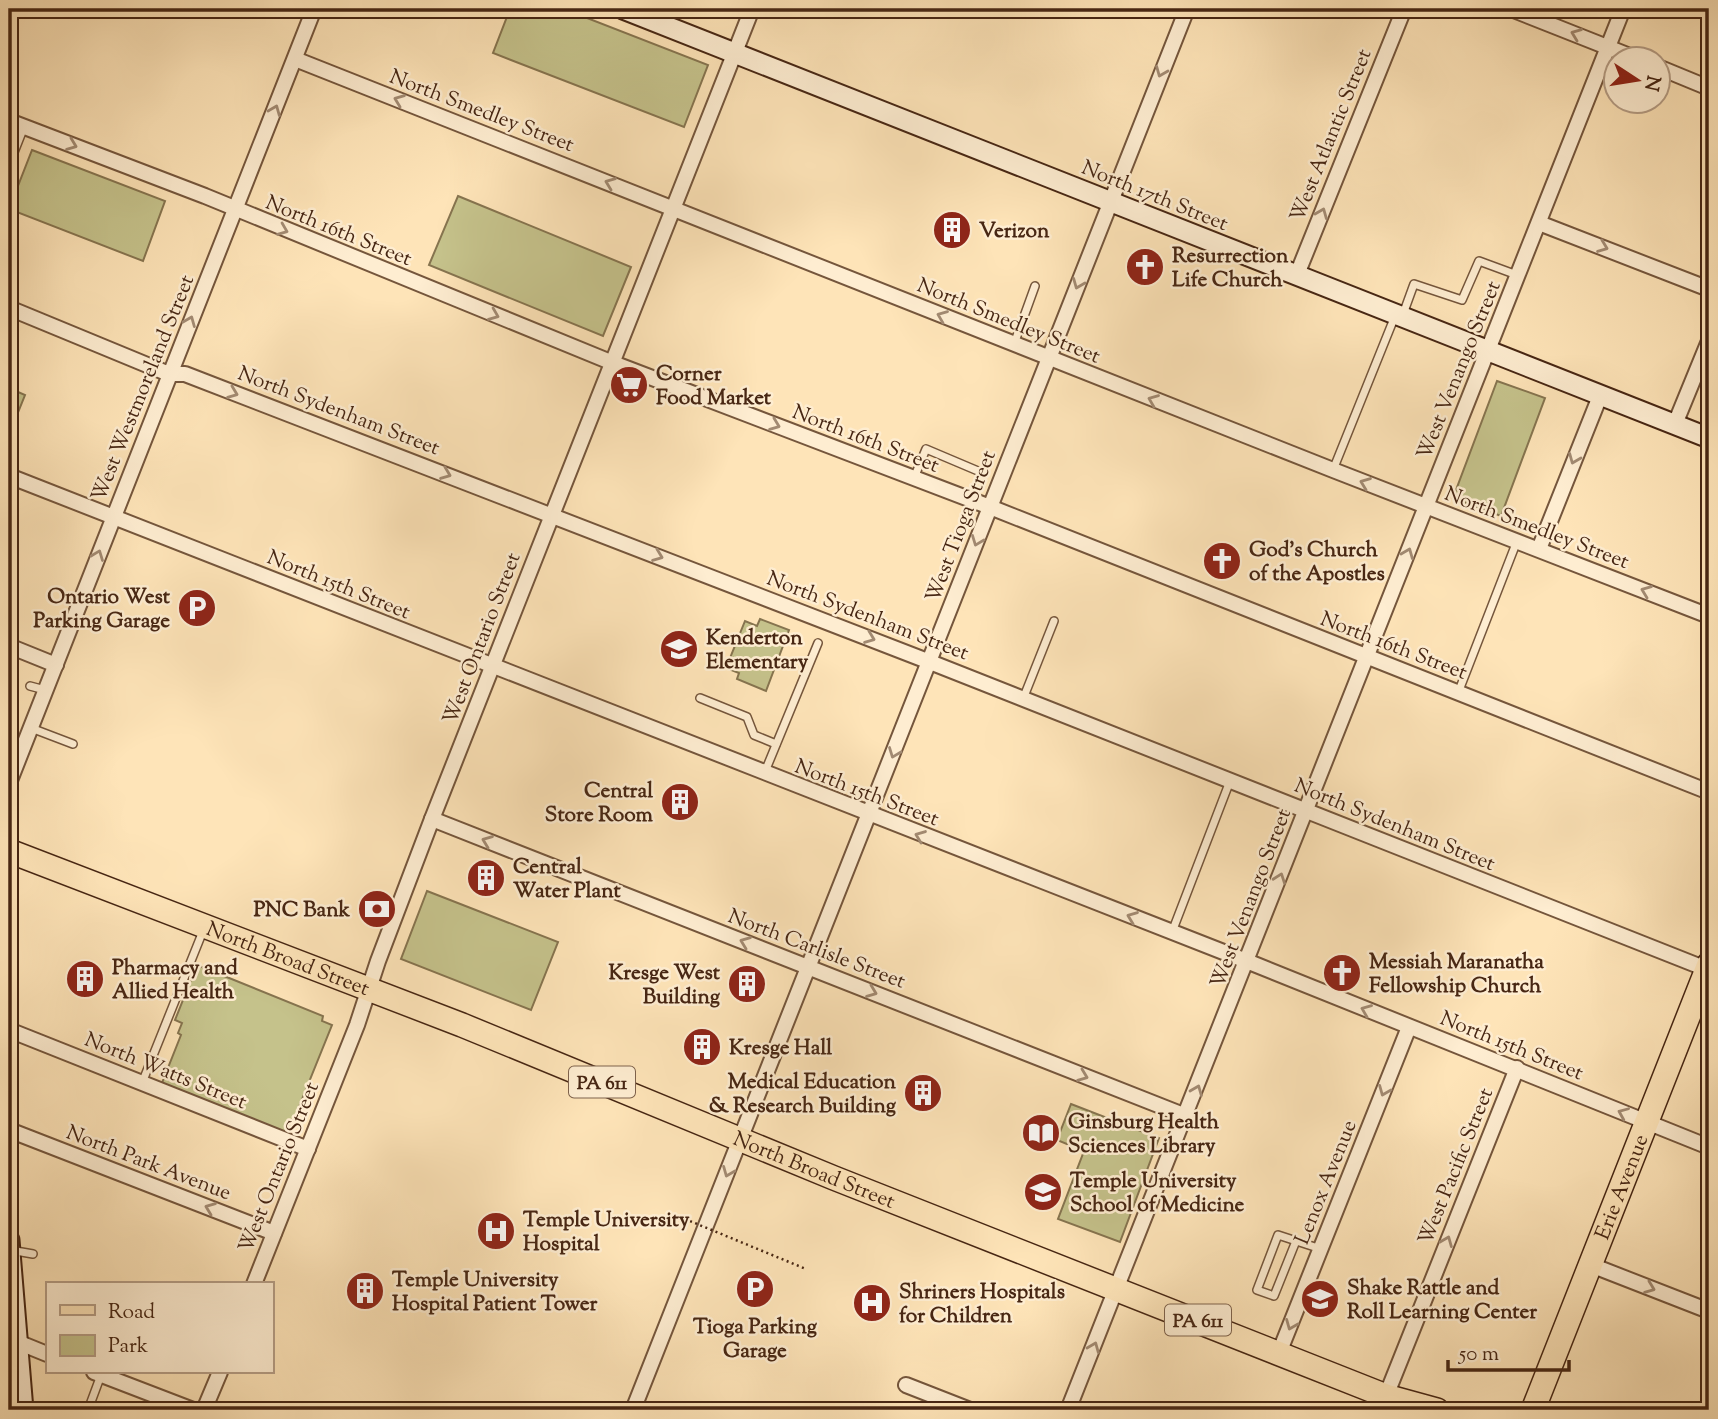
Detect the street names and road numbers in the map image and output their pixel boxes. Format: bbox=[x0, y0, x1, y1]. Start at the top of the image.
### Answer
street label: West Atlantic Street bbox=[1283, 45, 1380, 227]
street label: North Smedley Street bbox=[385, 63, 578, 161]
street label: North 17th Street bbox=[1076, 154, 1232, 240]
street label: North 16th Street bbox=[261, 189, 416, 275]
street label: West Westmoreland Street bbox=[85, 271, 203, 507]
street label: North Smedley Street bbox=[912, 271, 1104, 372]
street label: West Venango Street bbox=[1410, 277, 1509, 465]
street label: North Sydenham Street bbox=[233, 359, 444, 464]
street label: North 16th Street bbox=[787, 398, 943, 482]
street label: West Tioga Street bbox=[919, 446, 1005, 607]
street label: North Smedley Street bbox=[1440, 480, 1633, 578]
street label: North 15th Street bbox=[262, 543, 414, 628]
street label: West Ontario Street bbox=[436, 549, 529, 729]
street label: North Sydenham Street bbox=[762, 564, 973, 669]
street label: North 16th Street bbox=[1315, 605, 1471, 689]
street label: North 15th Street bbox=[790, 753, 943, 835]
street label: North Sydenham Street bbox=[1289, 772, 1499, 880]
street label: West Venango Street bbox=[1204, 805, 1300, 993]
street label: North Carlisle Street bbox=[723, 902, 909, 998]
street label: North Broad Street bbox=[202, 915, 373, 1005]
street label: North 15th Street bbox=[1435, 1004, 1587, 1089]
street label: North Watts Street bbox=[80, 1026, 251, 1118]
road number: PA 611 bbox=[569, 1066, 635, 1098]
street label: West Ontario Street bbox=[232, 1078, 328, 1258]
street label: West Pacific Street bbox=[1412, 1084, 1502, 1250]
street label: Lenox Avenue bbox=[1288, 1116, 1366, 1250]
street label: North Park Avenue bbox=[61, 1119, 235, 1209]
street label: North Broad Street bbox=[728, 1125, 899, 1218]
street label: Erie Avenue bbox=[1589, 1130, 1657, 1245]
road number: PA 611 bbox=[1165, 1304, 1231, 1336]

